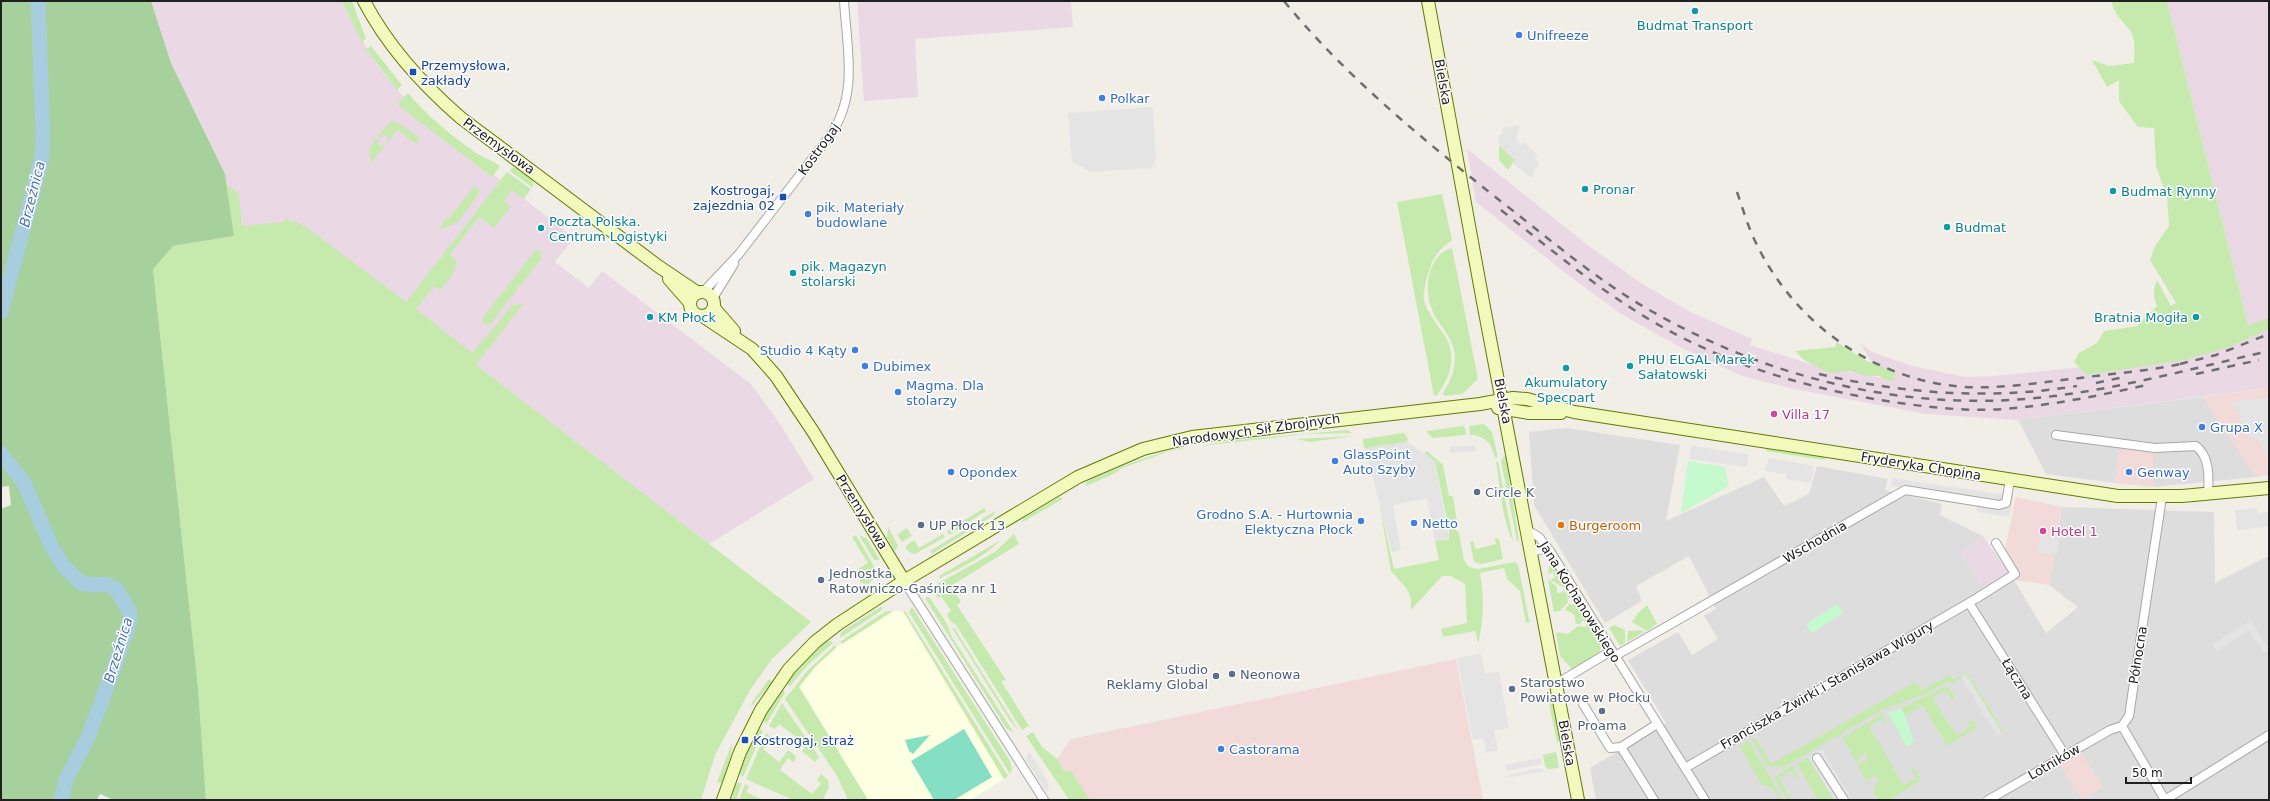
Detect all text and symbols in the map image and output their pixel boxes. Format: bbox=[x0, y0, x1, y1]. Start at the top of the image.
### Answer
marker: Budmat Transport bbox=[1690, 6, 1700, 16]
place label: Budmat Transport bbox=[1637, 18, 1753, 33]
place label: Unifreeze bbox=[1527, 28, 1589, 43]
marker: Unifreeze bbox=[1514, 30, 1524, 40]
place label: Przemysłowa, zakłady bbox=[421, 58, 510, 88]
street label: Bielska bbox=[1432, 58, 1454, 106]
marker: Przemysłowa, zakłady bbox=[408, 67, 418, 77]
place label: Polkar bbox=[1110, 91, 1150, 106]
marker: Polkar bbox=[1097, 93, 1107, 103]
street label: Przemysłowa bbox=[460, 115, 538, 177]
street label: Kostrogaj bbox=[795, 120, 843, 178]
water label: Brzeźnica bbox=[16, 159, 48, 229]
place label: Pronar bbox=[1593, 182, 1636, 197]
place label: Kostrogaj, zajezdnia 02 bbox=[693, 183, 775, 213]
marker: Pronar bbox=[1580, 184, 1590, 194]
place label: Budmat Rynny bbox=[2121, 184, 2217, 199]
marker: Budmat Rynny bbox=[2108, 186, 2118, 196]
marker: Kostrogaj, zajezdnia 02 bbox=[778, 192, 788, 202]
place label: pik. Materiały budowlane bbox=[816, 200, 905, 230]
marker: pik. Materiały budowlane bbox=[803, 209, 813, 219]
place label: Poczta Polska. Centrum Logistyki bbox=[549, 214, 667, 244]
place label: Budmat bbox=[1955, 220, 2006, 235]
marker: Budmat bbox=[1942, 222, 1952, 232]
marker: Poczta Polska. Centrum Logistyki bbox=[536, 223, 546, 233]
place label: pik. Magazyn stolarski bbox=[801, 259, 887, 289]
marker: pik. Magazyn stolarski bbox=[788, 268, 798, 278]
place label: KM Płock bbox=[658, 310, 717, 325]
place label: Bratnia Mogiła bbox=[2094, 310, 2188, 325]
marker: KM Płock bbox=[645, 312, 655, 322]
marker: Bratnia Mogiła bbox=[2191, 312, 2201, 322]
place label: Studio 4 Kąty bbox=[760, 343, 847, 358]
marker: Studio 4 Kąty bbox=[850, 345, 860, 355]
place label: PHU ELGAL Marek Sałatowski bbox=[1638, 352, 1755, 382]
place label: Dubimex bbox=[873, 359, 932, 374]
marker: Dubimex bbox=[860, 361, 870, 371]
marker: PHU ELGAL Marek Sałatowski bbox=[1625, 361, 1635, 371]
marker: Akumulatory Specpart bbox=[1561, 363, 1571, 373]
place label: Akumulatory Specpart bbox=[1525, 375, 1608, 405]
street label: Bielska bbox=[1491, 377, 1515, 425]
place label: Magma. Dla stolarzy bbox=[906, 378, 984, 408]
marker: Magma. Dla stolarzy bbox=[893, 387, 903, 397]
place label: Villa 17 bbox=[1782, 407, 1830, 422]
marker: Villa 17 bbox=[1769, 409, 1779, 419]
street label: Narodowych Sił Zbrojnych bbox=[1171, 411, 1341, 449]
place label: Grupa X bbox=[2210, 420, 2263, 435]
marker: Grupa X bbox=[2197, 422, 2207, 432]
place label: GlassPoint Auto Szyby bbox=[1343, 447, 1416, 477]
street label: Fryderyka Chopina bbox=[1860, 449, 1982, 483]
marker: GlassPoint Auto Szyby bbox=[1330, 456, 1340, 466]
place label: Opondex bbox=[959, 465, 1018, 480]
place label: Genway bbox=[2137, 465, 2190, 480]
marker: Opondex bbox=[946, 467, 956, 477]
marker: Genway bbox=[2124, 467, 2134, 477]
street label: Przemysłowa bbox=[833, 472, 891, 552]
place label: Circle K bbox=[1485, 485, 1535, 500]
marker: Circle K bbox=[1472, 487, 1482, 497]
place label: Grodno S.A. - Hurtownia Elektyczna Płock bbox=[1196, 507, 1353, 537]
marker: Grodno S.A. - Hurtownia Elektyczna Płock bbox=[1356, 516, 1366, 526]
place label: Netto bbox=[1422, 516, 1458, 531]
place label: UP Płock 13 bbox=[929, 518, 1005, 533]
marker: Netto bbox=[1409, 518, 1419, 528]
place label: Burgeroom bbox=[1569, 518, 1641, 533]
street label: Wschodnia bbox=[1780, 518, 1850, 566]
marker: UP Płock 13 bbox=[916, 520, 926, 530]
marker: Burgeroom bbox=[1556, 520, 1566, 530]
place label: Hotel 1 bbox=[2051, 524, 2098, 539]
marker: Hotel 1 bbox=[2038, 526, 2048, 536]
street label: Jana Kochanowskiego bbox=[1536, 538, 1624, 665]
place label: Jednostka Ratowniczo-Gaśnicza nr 1 bbox=[828, 566, 997, 596]
marker: Jednostka Ratowniczo-Gaśnicza nr 1 bbox=[816, 575, 826, 585]
water label: Brzeźnica bbox=[100, 615, 136, 685]
street label: Franciszka Żwirki i Stanisława Wigury bbox=[1718, 618, 1936, 752]
street label: Północna bbox=[2126, 625, 2150, 685]
street label: Łączna bbox=[1998, 655, 2035, 702]
place label: Studio Reklamy Global bbox=[1106, 662, 1208, 692]
place label: Neonowa bbox=[1240, 667, 1300, 682]
marker: Neonowa bbox=[1227, 669, 1237, 679]
marker: Studio Reklamy Global bbox=[1211, 671, 1221, 681]
place label: Starostwo Powiatowe w Płocku bbox=[1520, 675, 1650, 705]
marker: Starostwo Powiatowe w Płocku bbox=[1507, 684, 1517, 694]
marker: Proama bbox=[1597, 706, 1607, 716]
place label: Proama bbox=[1577, 718, 1627, 733]
street label: Bielska bbox=[1556, 719, 1578, 767]
place label: Kostrogaj, straż bbox=[753, 733, 854, 748]
marker: Kostrogaj, straż bbox=[740, 735, 750, 745]
street label: Lotników bbox=[2025, 741, 2083, 783]
place label: Castorama bbox=[1229, 742, 1300, 757]
marker: Castorama bbox=[1216, 744, 1226, 754]
scale bar bbox=[2126, 759, 2191, 785]
text: 50 m bbox=[2132, 766, 2163, 780]

